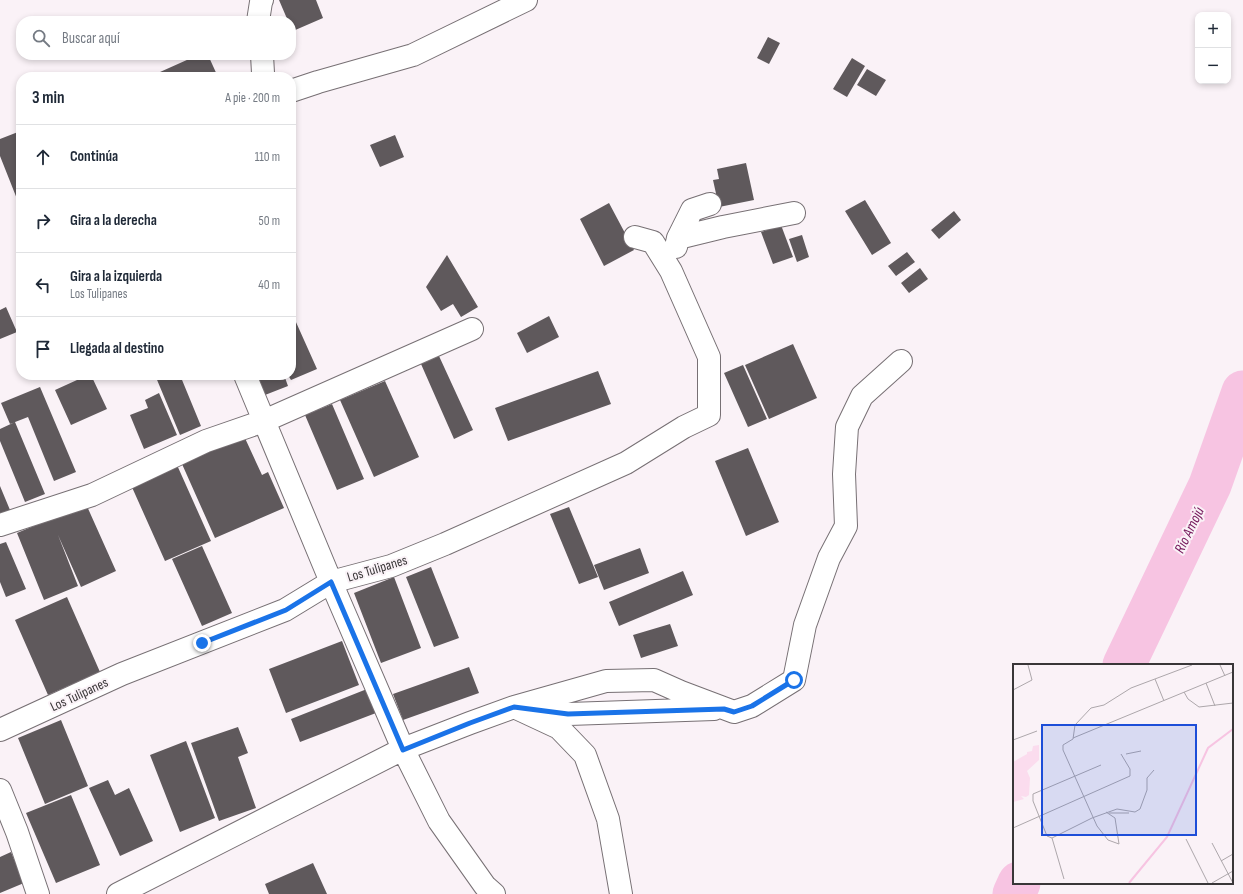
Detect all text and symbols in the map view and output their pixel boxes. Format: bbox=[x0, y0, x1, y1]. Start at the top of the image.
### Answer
map controls bbox=[1195, 12, 1231, 84]
button: + bbox=[1195, 12, 1231, 48]
search box bbox=[16, 16, 296, 60]
icon: search bbox=[30, 27, 52, 49]
text: Buscar aquí bbox=[62, 29, 120, 48]
button: − bbox=[1195, 48, 1231, 84]
text: 3 min bbox=[32, 88, 65, 108]
text: A pie · 200 m bbox=[225, 90, 280, 106]
icon: ahead bbox=[32, 146, 54, 168]
text: Continúa bbox=[70, 147, 118, 166]
text: 110 m bbox=[255, 149, 280, 165]
icon: right bbox=[32, 210, 54, 232]
text: Gira a la derecha bbox=[70, 211, 157, 230]
text: 50 m bbox=[259, 213, 280, 229]
text: Gira a la izquierda bbox=[70, 267, 162, 286]
icon: left bbox=[32, 274, 54, 296]
text: 40 m bbox=[258, 277, 280, 293]
text: Los Tulipanes bbox=[70, 286, 128, 302]
icon: arrive bbox=[32, 338, 54, 360]
text: Llegada al destino bbox=[70, 339, 164, 358]
water label: Río Amojú bbox=[1170, 503, 1209, 556]
street label: Los Tulipanes bbox=[345, 551, 409, 586]
route end bbox=[193, 634, 211, 652]
inset map bbox=[1013, 664, 1233, 884]
route start bbox=[785, 671, 803, 689]
street label: Los Tulipanes bbox=[48, 674, 111, 715]

